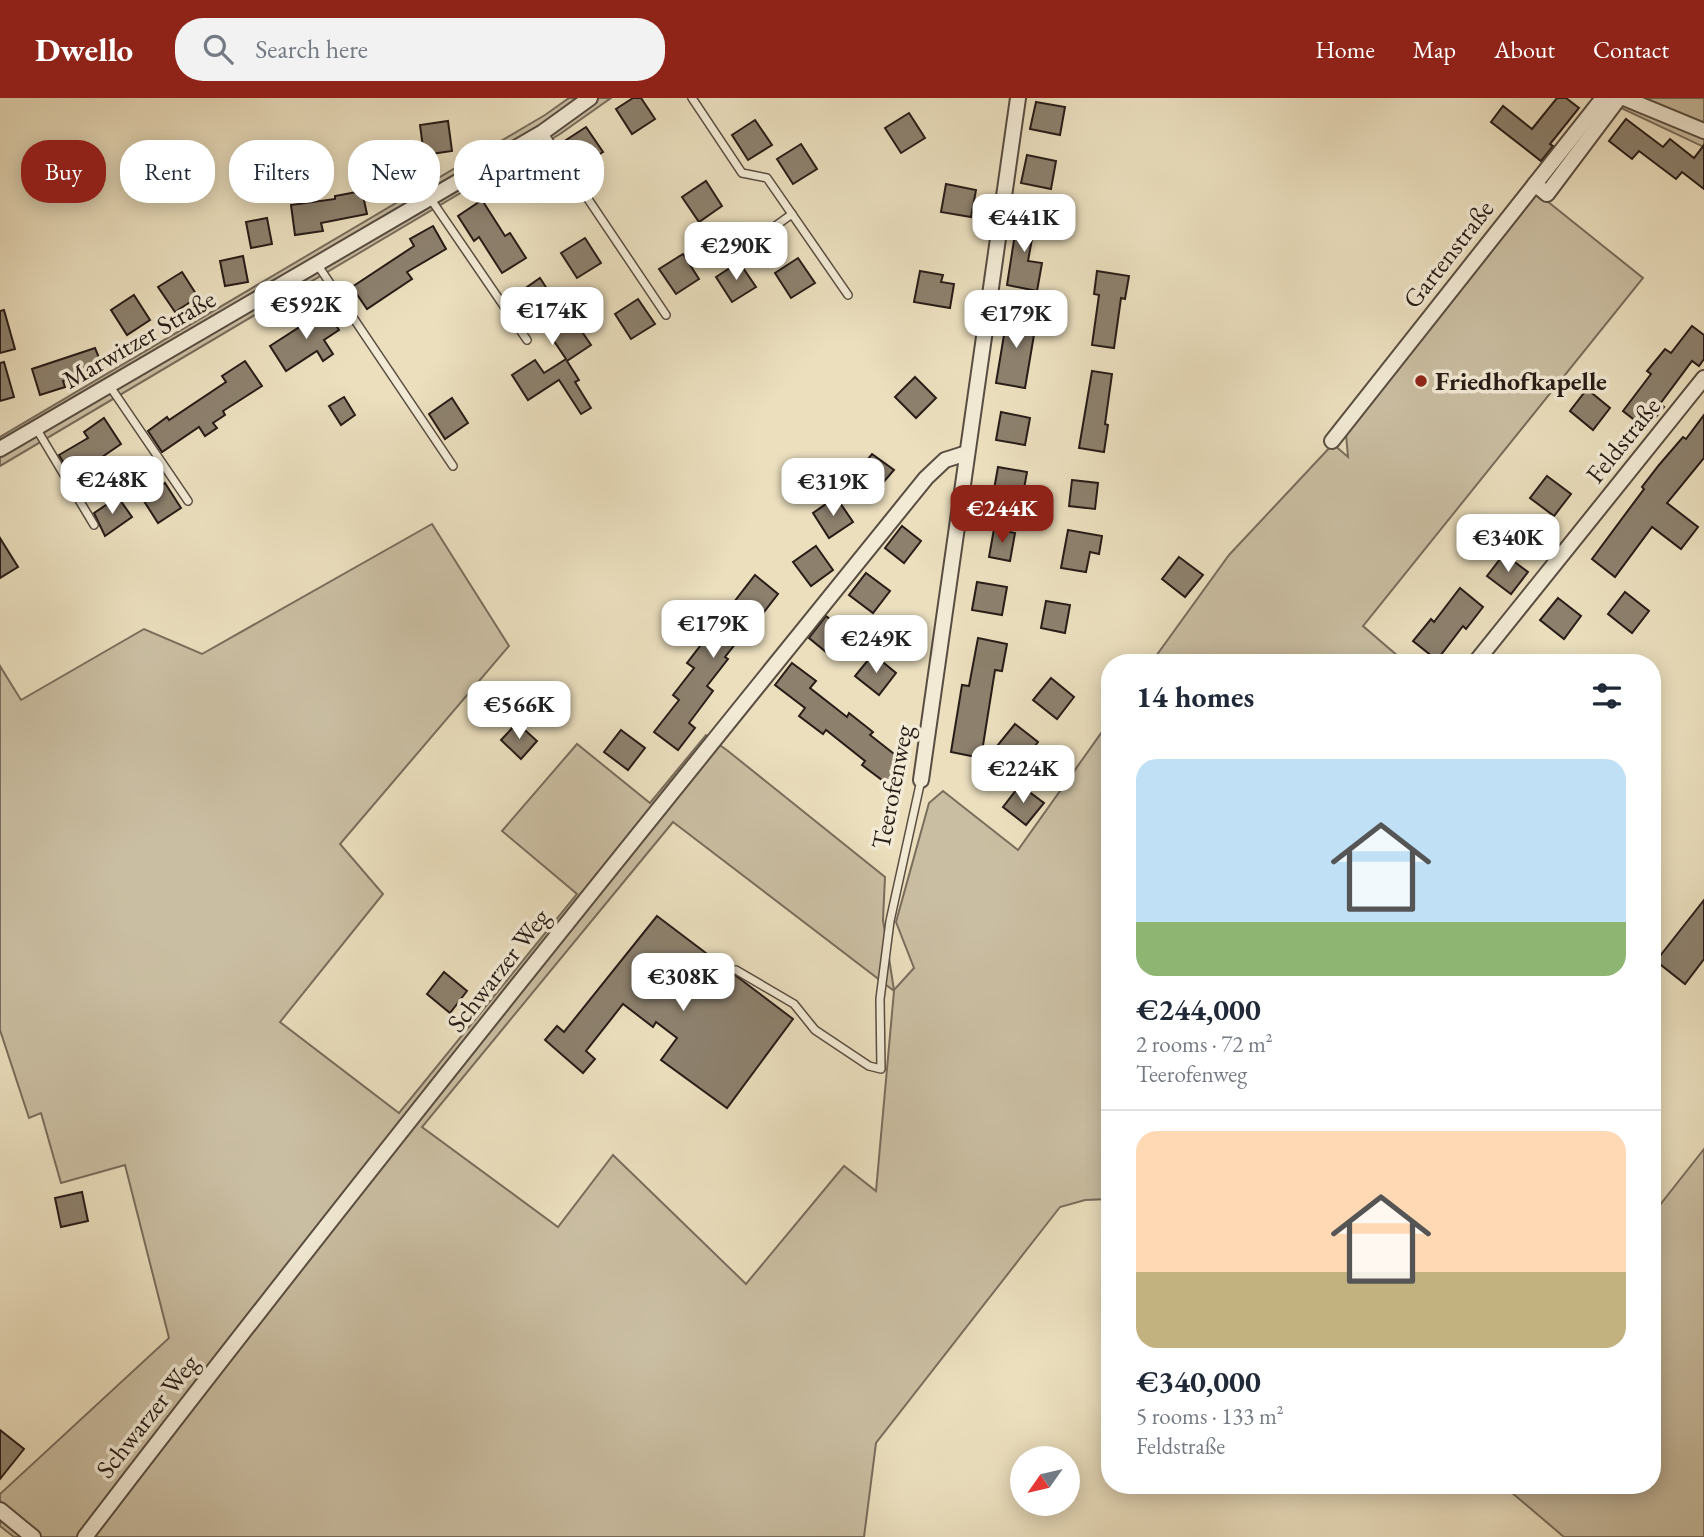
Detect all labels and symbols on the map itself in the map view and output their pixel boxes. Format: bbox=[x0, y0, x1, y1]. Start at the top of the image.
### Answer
street label: Gartenstraße bbox=[1395, 193, 1501, 315]
pin: €441K bbox=[975, 194, 1073, 254]
pin: €290K bbox=[687, 222, 785, 282]
street label: Marwitzer Straße bbox=[57, 282, 221, 396]
pin: €592K bbox=[257, 282, 355, 341]
pin: €174K bbox=[503, 288, 601, 347]
pin: €179K bbox=[967, 290, 1065, 350]
place label: Friedhofkapelle bbox=[1435, 364, 1607, 398]
marker: Friedhofkapelle bbox=[1413, 373, 1429, 389]
street label: Feldstraße bbox=[1578, 390, 1668, 490]
pin: €248K bbox=[63, 456, 161, 516]
pin: €319K bbox=[784, 458, 882, 518]
pin: €244K bbox=[953, 486, 1051, 545]
pin: €340K bbox=[1459, 514, 1557, 574]
pin: €179K bbox=[664, 601, 762, 660]
pin: €249K bbox=[827, 616, 925, 675]
pin: €566K bbox=[470, 682, 568, 741]
street label: Teerofenweg bbox=[863, 721, 921, 852]
pin: €224K bbox=[974, 746, 1072, 805]
street label: Schwarzer Weg bbox=[439, 901, 557, 1039]
pin: €308K bbox=[634, 954, 732, 1013]
street label: Schwarzer Weg bbox=[88, 1347, 206, 1485]
north arrow bbox=[1010, 1446, 1080, 1516]

